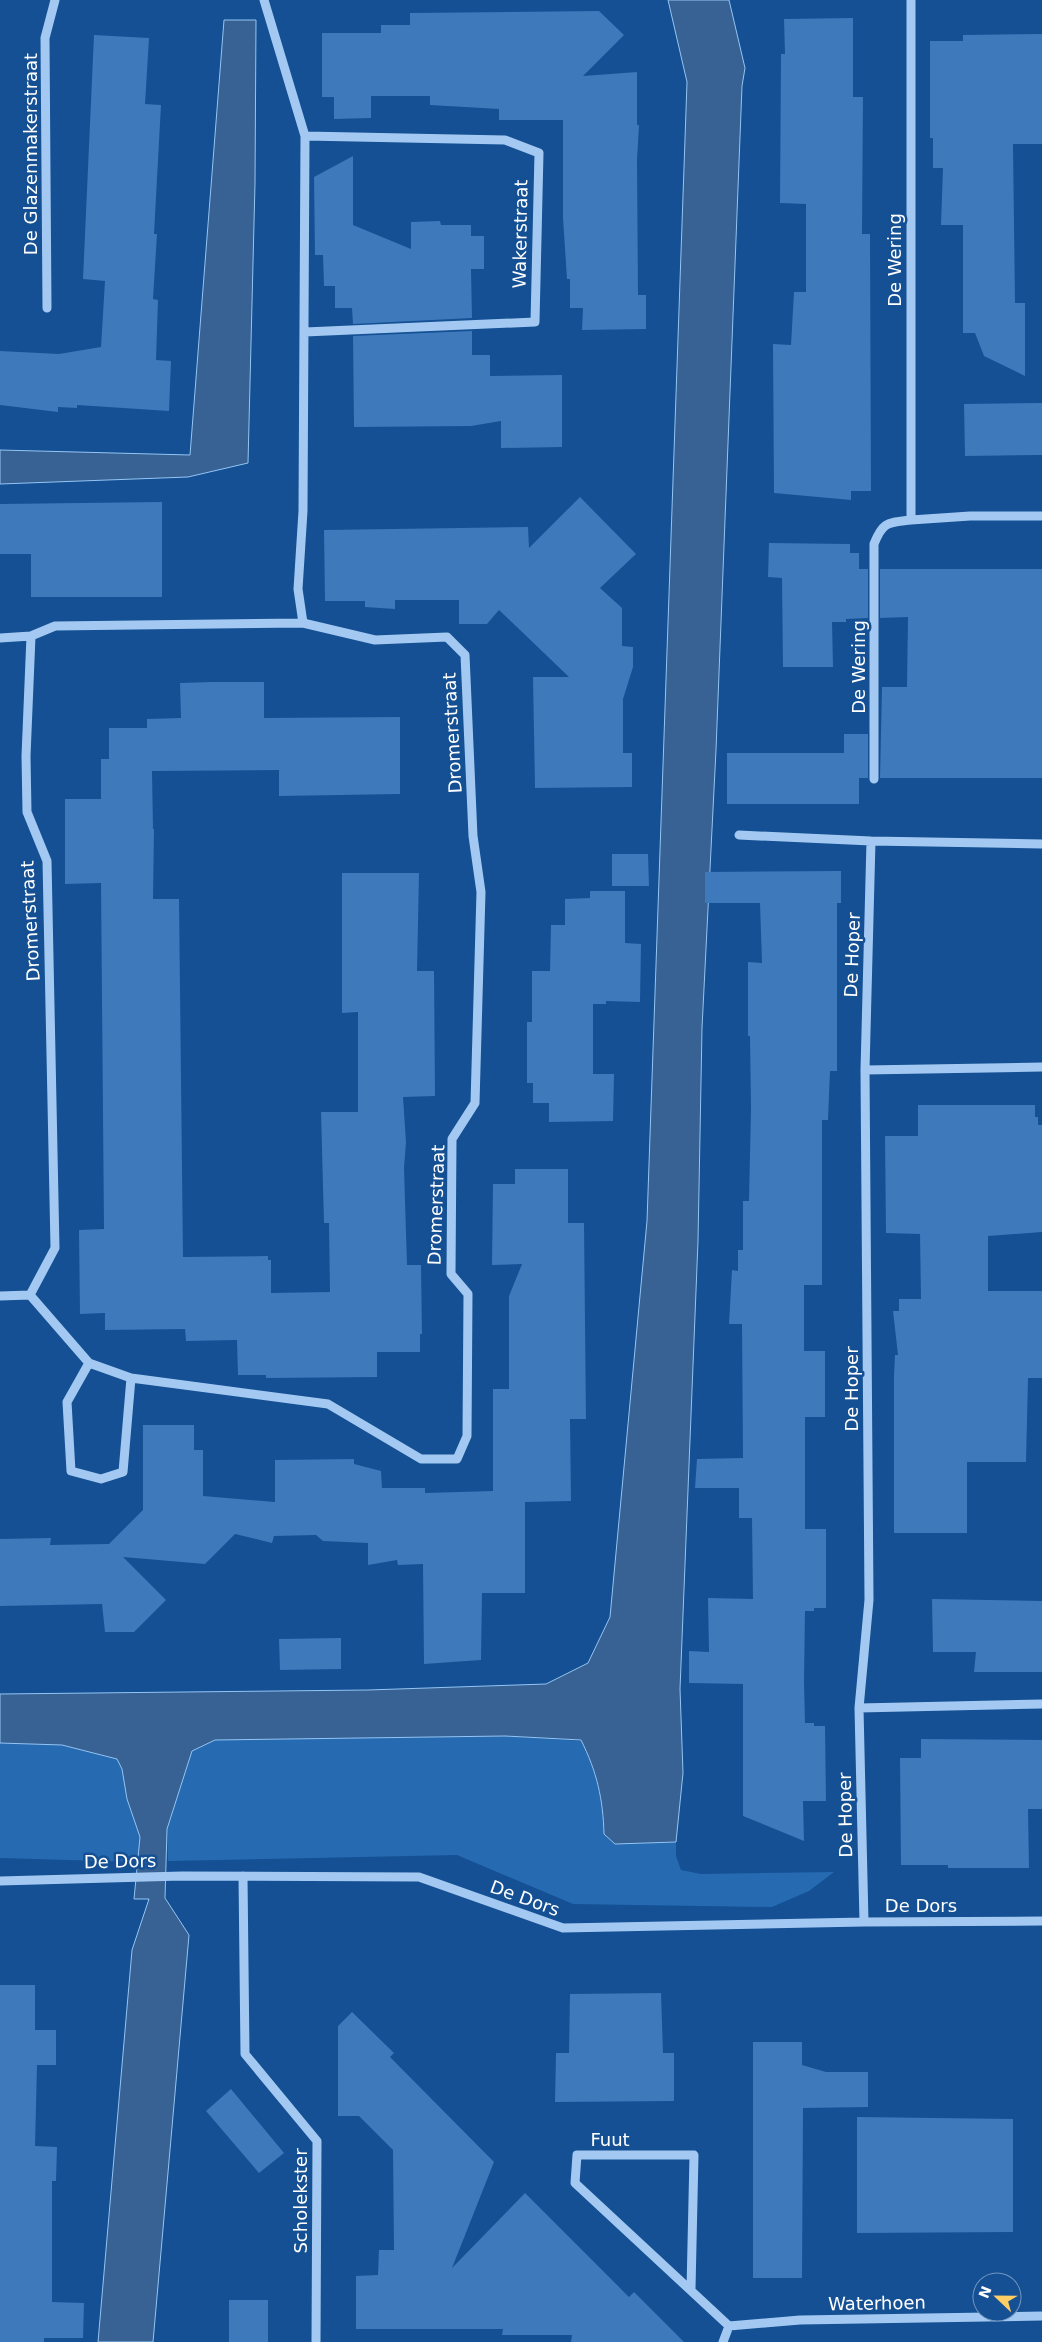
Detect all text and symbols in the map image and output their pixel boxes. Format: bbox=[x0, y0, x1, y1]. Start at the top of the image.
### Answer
street label: De Glazenmakerstraat bbox=[20, 53, 41, 255]
street label: Wakerstraat bbox=[509, 179, 531, 289]
street label: De Wering bbox=[884, 213, 905, 307]
street label: De Wering bbox=[848, 620, 869, 714]
street label: Dromerstraat bbox=[438, 672, 466, 794]
street label: Dromerstraat bbox=[16, 860, 44, 982]
street label: De Hoper bbox=[840, 912, 864, 998]
street label: Dromerstraat bbox=[423, 1144, 449, 1266]
street label: De Hoper bbox=[841, 1346, 862, 1432]
street label: De Hoper bbox=[834, 1772, 856, 1858]
street label: De Dors bbox=[84, 1850, 156, 1872]
street label: De Dors bbox=[487, 1876, 563, 1920]
street label: De Dors bbox=[885, 1895, 957, 1916]
street label: Fuut bbox=[590, 2129, 630, 2150]
street label: Scholekster bbox=[290, 2148, 311, 2254]
north arrow bbox=[972, 2272, 1022, 2322]
text: N bbox=[975, 2284, 995, 2301]
street label: Waterhoen bbox=[828, 2292, 926, 2314]

